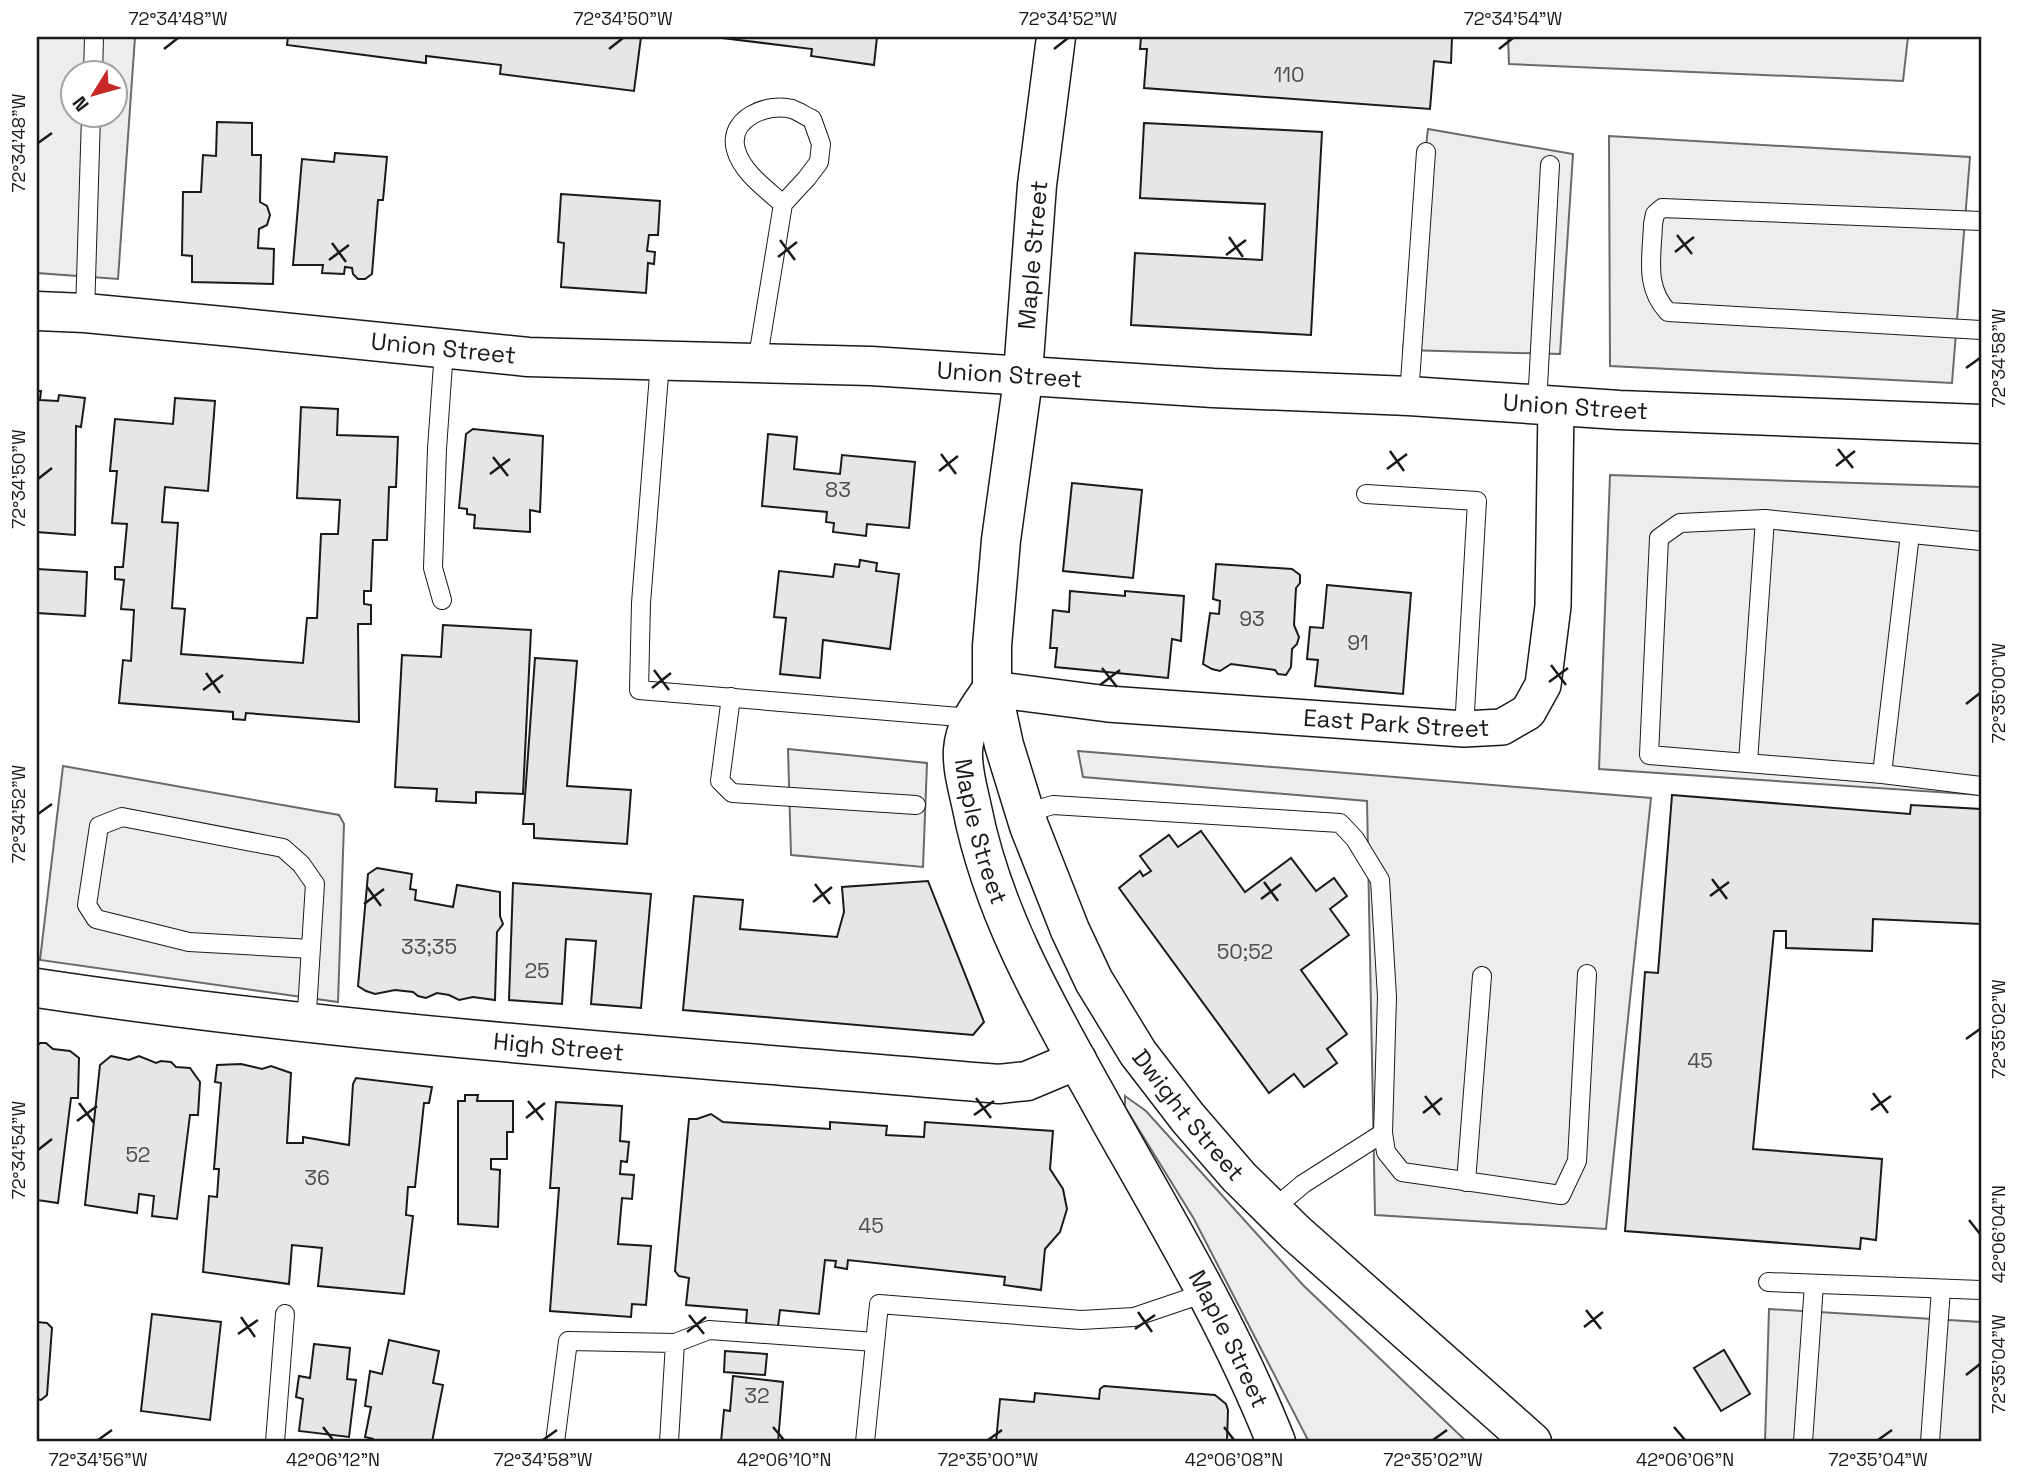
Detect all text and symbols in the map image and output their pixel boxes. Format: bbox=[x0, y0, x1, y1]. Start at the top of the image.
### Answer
text: 72°34'48"W bbox=[129, 7, 228, 30]
text: 72°34'50"W bbox=[573, 7, 673, 30]
text: 72°34'52"W bbox=[1019, 7, 1118, 30]
text: 72°34'54"W bbox=[1464, 7, 1562, 30]
north arrow bbox=[60, 60, 130, 130]
house number: 110 bbox=[1273, 61, 1305, 88]
text: N bbox=[67, 91, 95, 117]
text: 72°34'48"W bbox=[7, 93, 30, 192]
street label: Maple Street bbox=[1011, 179, 1054, 331]
text: 72°34'58"W bbox=[1987, 308, 2010, 408]
street label: Union Street bbox=[369, 325, 517, 371]
street label: Union Street bbox=[936, 354, 1083, 395]
street label: Union Street bbox=[1502, 386, 1649, 426]
text: 72°34'50"W bbox=[7, 429, 30, 529]
house number: 83 bbox=[825, 476, 851, 503]
house number: 93 bbox=[1239, 605, 1265, 632]
house number: 91 bbox=[1347, 629, 1369, 656]
text: 72°35'00"W bbox=[1987, 643, 2010, 743]
street label: East Park Street bbox=[1302, 702, 1490, 744]
street label: Maple Street bbox=[948, 757, 1015, 909]
text: 72°34'52"W bbox=[7, 764, 30, 863]
house number: 33;35 bbox=[401, 933, 457, 960]
house number: 50;52 bbox=[1217, 938, 1273, 965]
house number: 25 bbox=[524, 957, 550, 984]
text: 72°35'02"W bbox=[1987, 979, 2010, 1079]
street label: High Street bbox=[492, 1025, 625, 1068]
street label: Dwight Street bbox=[1126, 1043, 1251, 1187]
house number: 45 bbox=[1687, 1047, 1713, 1074]
text: 72°34'54"W bbox=[7, 1101, 30, 1199]
house number: 52 bbox=[125, 1141, 151, 1168]
house number: 36 bbox=[304, 1164, 330, 1191]
text: 42°06'04"N bbox=[1987, 1185, 2010, 1283]
house number: 45 bbox=[858, 1212, 884, 1239]
street label: Maple Street bbox=[1182, 1264, 1276, 1412]
text: 72°35'04"W bbox=[1987, 1314, 2010, 1414]
house number: 32 bbox=[744, 1382, 770, 1409]
text: 72°34'56"W bbox=[49, 1448, 148, 1471]
text: 42°06'12"N bbox=[286, 1448, 380, 1471]
text: 72°34'58"W bbox=[493, 1448, 593, 1471]
text: 42°06'10"N bbox=[737, 1448, 831, 1471]
text: 72°35'00"W bbox=[938, 1448, 1038, 1471]
text: 42°06'08"N bbox=[1185, 1448, 1283, 1471]
text: 72°35'02"W bbox=[1383, 1448, 1483, 1471]
text: 42°06'06"N bbox=[1636, 1448, 1734, 1471]
text: 72°35'04"W bbox=[1828, 1448, 1928, 1471]

